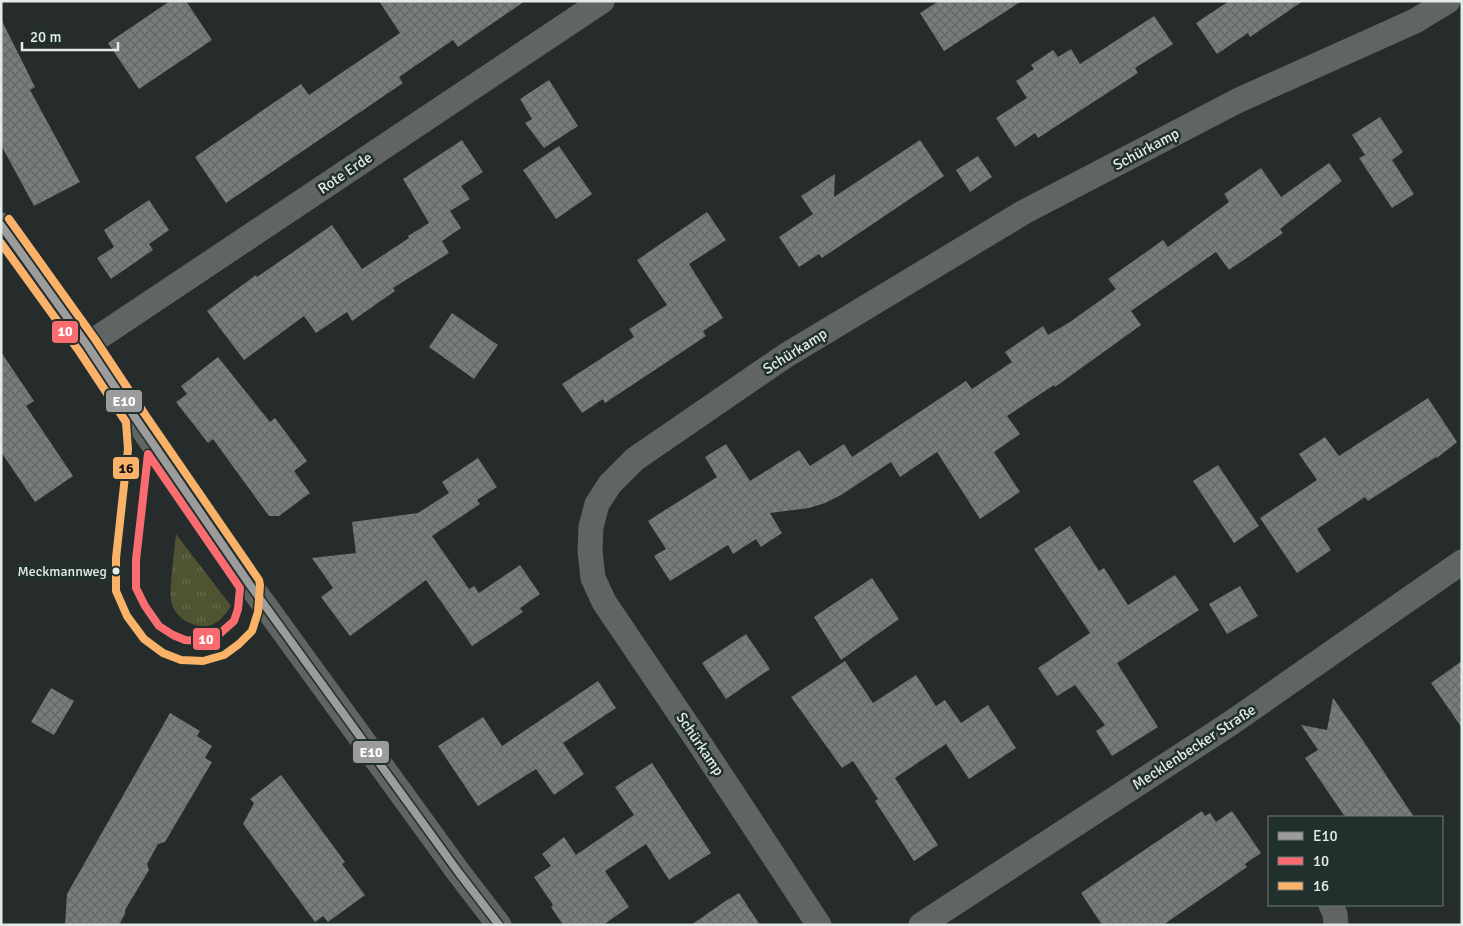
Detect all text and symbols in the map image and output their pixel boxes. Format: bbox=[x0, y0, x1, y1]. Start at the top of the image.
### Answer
scale bar bbox=[22, 20, 119, 52]
text: 20 m bbox=[30, 28, 61, 46]
street label: Schürkamp bbox=[1110, 124, 1182, 174]
street label: Rote Erde bbox=[314, 148, 376, 198]
line badge: 10 bbox=[51, 320, 79, 344]
text: 10 bbox=[57, 323, 73, 340]
street label: Schürkamp bbox=[760, 324, 830, 378]
line badge: E10 bbox=[105, 389, 143, 413]
text: E10 bbox=[112, 393, 136, 410]
line badge: 16 bbox=[112, 456, 140, 480]
text: 16 bbox=[118, 460, 134, 477]
place label: Meckmannweg bbox=[17, 563, 107, 580]
marker: Meckmannweg bbox=[111, 566, 121, 576]
line badge: 10 bbox=[192, 627, 221, 651]
text: 10 bbox=[198, 631, 214, 648]
street label: Mecklenbecker Straße bbox=[1129, 700, 1259, 794]
street label: Schürkamp bbox=[672, 709, 728, 779]
line badge: E10 bbox=[352, 740, 390, 764]
text: E10 bbox=[359, 744, 383, 761]
legend bbox=[1268, 816, 1443, 906]
text: E10 bbox=[1313, 827, 1338, 845]
text: 10 bbox=[1313, 852, 1329, 870]
text: 16 bbox=[1313, 877, 1329, 895]

